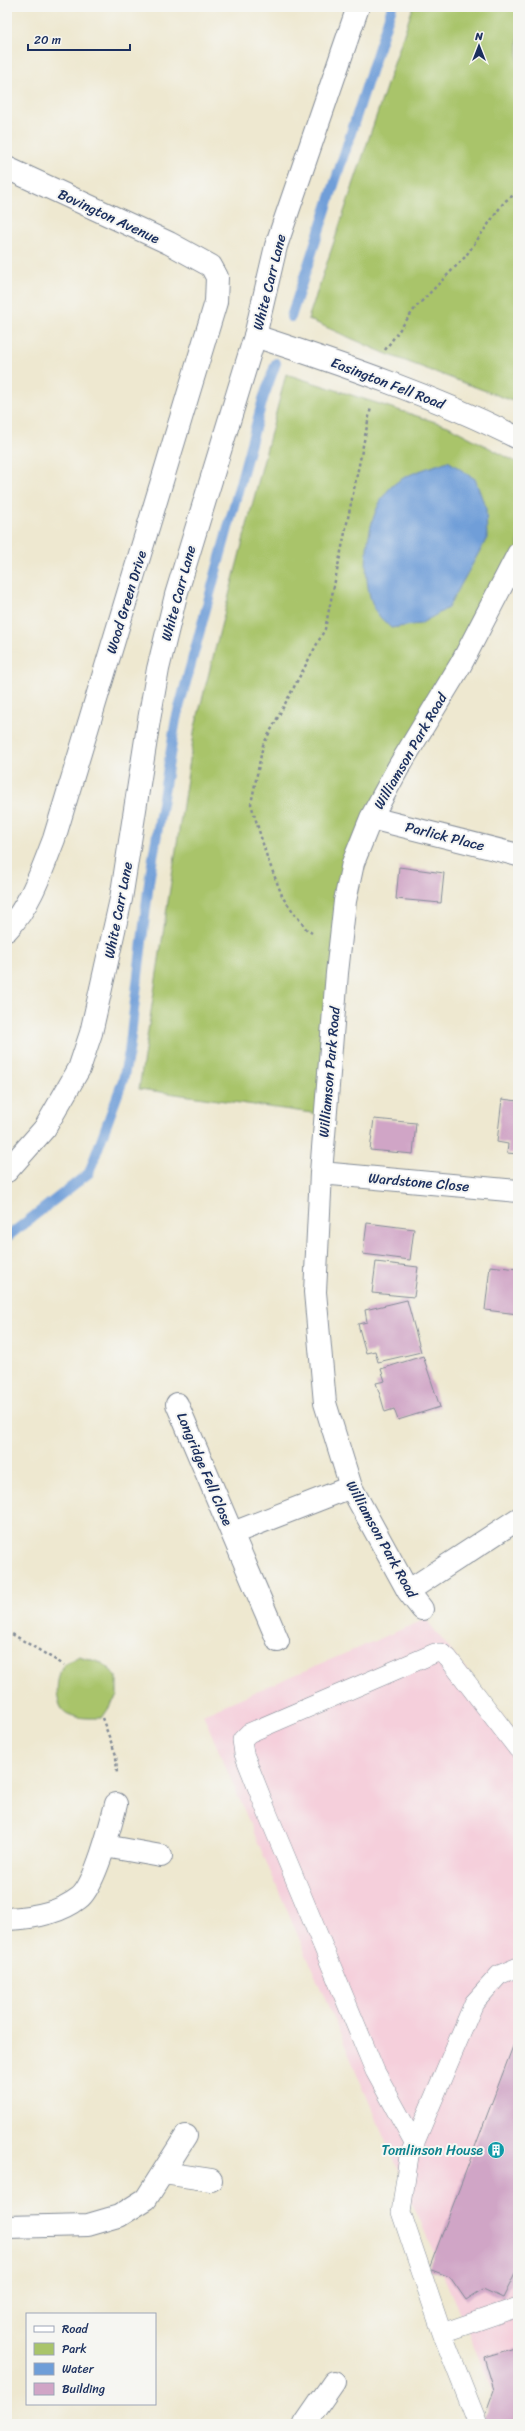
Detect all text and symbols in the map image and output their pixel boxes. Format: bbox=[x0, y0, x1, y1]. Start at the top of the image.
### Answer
scale bar bbox=[28, 26, 130, 52]
north arrow bbox=[459, 26, 499, 66]
text: N bbox=[474, 27, 483, 46]
text: 20 m bbox=[34, 29, 61, 51]
street label: Bovington Avenue bbox=[54, 182, 164, 251]
street label: White Carr Lane bbox=[245, 232, 293, 333]
street label: Easington Fell Road bbox=[327, 350, 450, 417]
street label: White Carr Lane bbox=[154, 543, 203, 644]
street label: Wood Green Drive bbox=[99, 547, 154, 657]
street label: Williamson Park Road bbox=[367, 687, 455, 814]
street label: Parlick Place bbox=[403, 815, 487, 858]
street label: White Carr Lane bbox=[97, 860, 140, 961]
street label: Williamson Park Road bbox=[311, 1004, 348, 1138]
street label: Wardstone Close bbox=[367, 1166, 471, 1199]
street label: Longridge Fell Close bbox=[169, 1408, 240, 1530]
street label: Williamson Park Road bbox=[339, 1476, 425, 1604]
place label: Tomlinson House bbox=[382, 2138, 483, 2163]
building icon: Tomlinson House bbox=[486, 2140, 506, 2160]
legend bbox=[26, 2313, 156, 2405]
text: Road bbox=[62, 2318, 89, 2340]
text: Park bbox=[62, 2338, 87, 2360]
text: Water bbox=[62, 2358, 95, 2380]
text: Building bbox=[62, 2378, 105, 2400]

